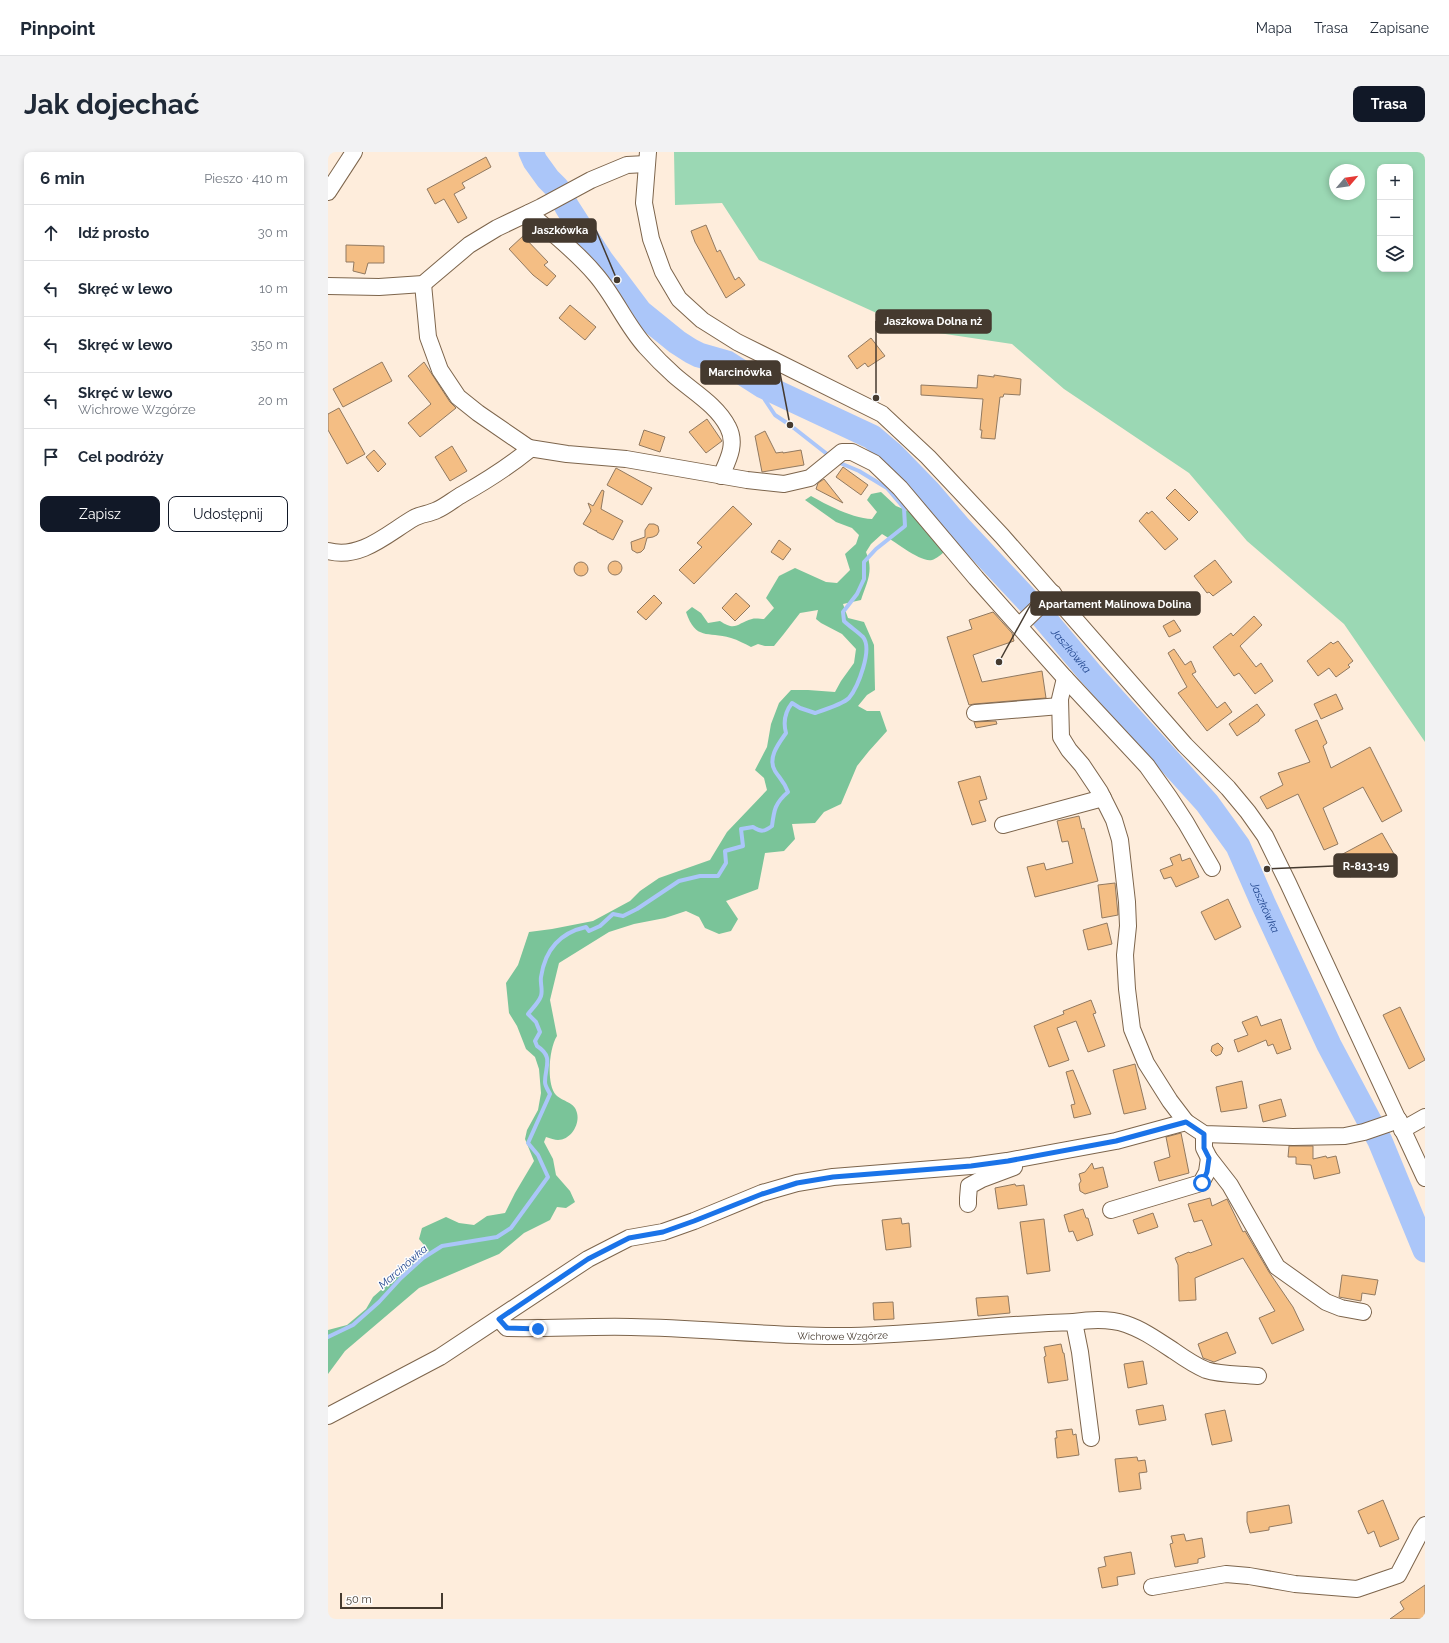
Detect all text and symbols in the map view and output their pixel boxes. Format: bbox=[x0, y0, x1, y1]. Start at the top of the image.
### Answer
text: Pinpoint bbox=[20, 17, 95, 39]
text: Mapa bbox=[1256, 20, 1292, 36]
text: Trasa bbox=[1314, 20, 1348, 36]
text: Zapisane bbox=[1370, 20, 1429, 36]
button: Trasa bbox=[1353, 86, 1425, 122]
text: Jak dojechać bbox=[24, 88, 200, 121]
north arrow bbox=[1329, 164, 1365, 200]
map controls bbox=[1377, 164, 1413, 272]
button: + bbox=[1377, 164, 1413, 200]
text: 6 min bbox=[40, 168, 85, 188]
text: Pieszo · 410 m bbox=[204, 171, 288, 186]
button: − bbox=[1377, 200, 1413, 236]
callout: Jaszkówka bbox=[523, 219, 596, 242]
icon: ahead bbox=[40, 222, 62, 244]
text: Idź prosto bbox=[78, 224, 149, 242]
text: Jaszkówka bbox=[532, 224, 588, 237]
text: 30 m bbox=[258, 225, 288, 240]
button: layers bbox=[1377, 236, 1413, 272]
icon: left bbox=[40, 278, 62, 300]
text: Skręć w lewo bbox=[78, 280, 173, 298]
text: 10 m bbox=[259, 281, 288, 296]
callout: Jaszkowa Dolna nż bbox=[876, 310, 991, 333]
text: Jaszkowa Dolna nż bbox=[884, 315, 983, 328]
icon: left bbox=[40, 334, 62, 356]
text: Skręć w lewo bbox=[78, 336, 173, 354]
text: 350 m bbox=[251, 337, 288, 352]
callout: Marcinówka bbox=[701, 361, 780, 384]
text: Marcinówka bbox=[708, 366, 772, 379]
text: Skręć w lewo bbox=[78, 384, 173, 402]
icon: left bbox=[40, 390, 62, 412]
text: 20 m bbox=[258, 393, 288, 408]
text: Wichrowe Wzgórze bbox=[78, 402, 196, 417]
icon: arrive bbox=[40, 446, 62, 468]
text: Cel podróży bbox=[78, 448, 164, 466]
button: Zapisz bbox=[40, 496, 160, 532]
button: Udostępnij bbox=[168, 496, 288, 532]
callout: Apartament Malinowa Dolina bbox=[1031, 592, 1200, 615]
text: Apartament Malinowa Dolina bbox=[1039, 598, 1191, 611]
water label: Jaszkówka bbox=[1048, 625, 1094, 676]
callout: R-813-19 bbox=[1334, 854, 1397, 877]
text: R-813-19 bbox=[1343, 860, 1390, 873]
water label: Jaszkówka bbox=[1248, 879, 1283, 935]
route start bbox=[1193, 1174, 1211, 1192]
water label: Marcinówka bbox=[376, 1242, 430, 1292]
route end bbox=[529, 1320, 547, 1338]
street label: Wichrowe Wzgórze bbox=[797, 1329, 888, 1342]
scale bar bbox=[340, 1591, 443, 1610]
text: 50 m bbox=[346, 1593, 372, 1606]

